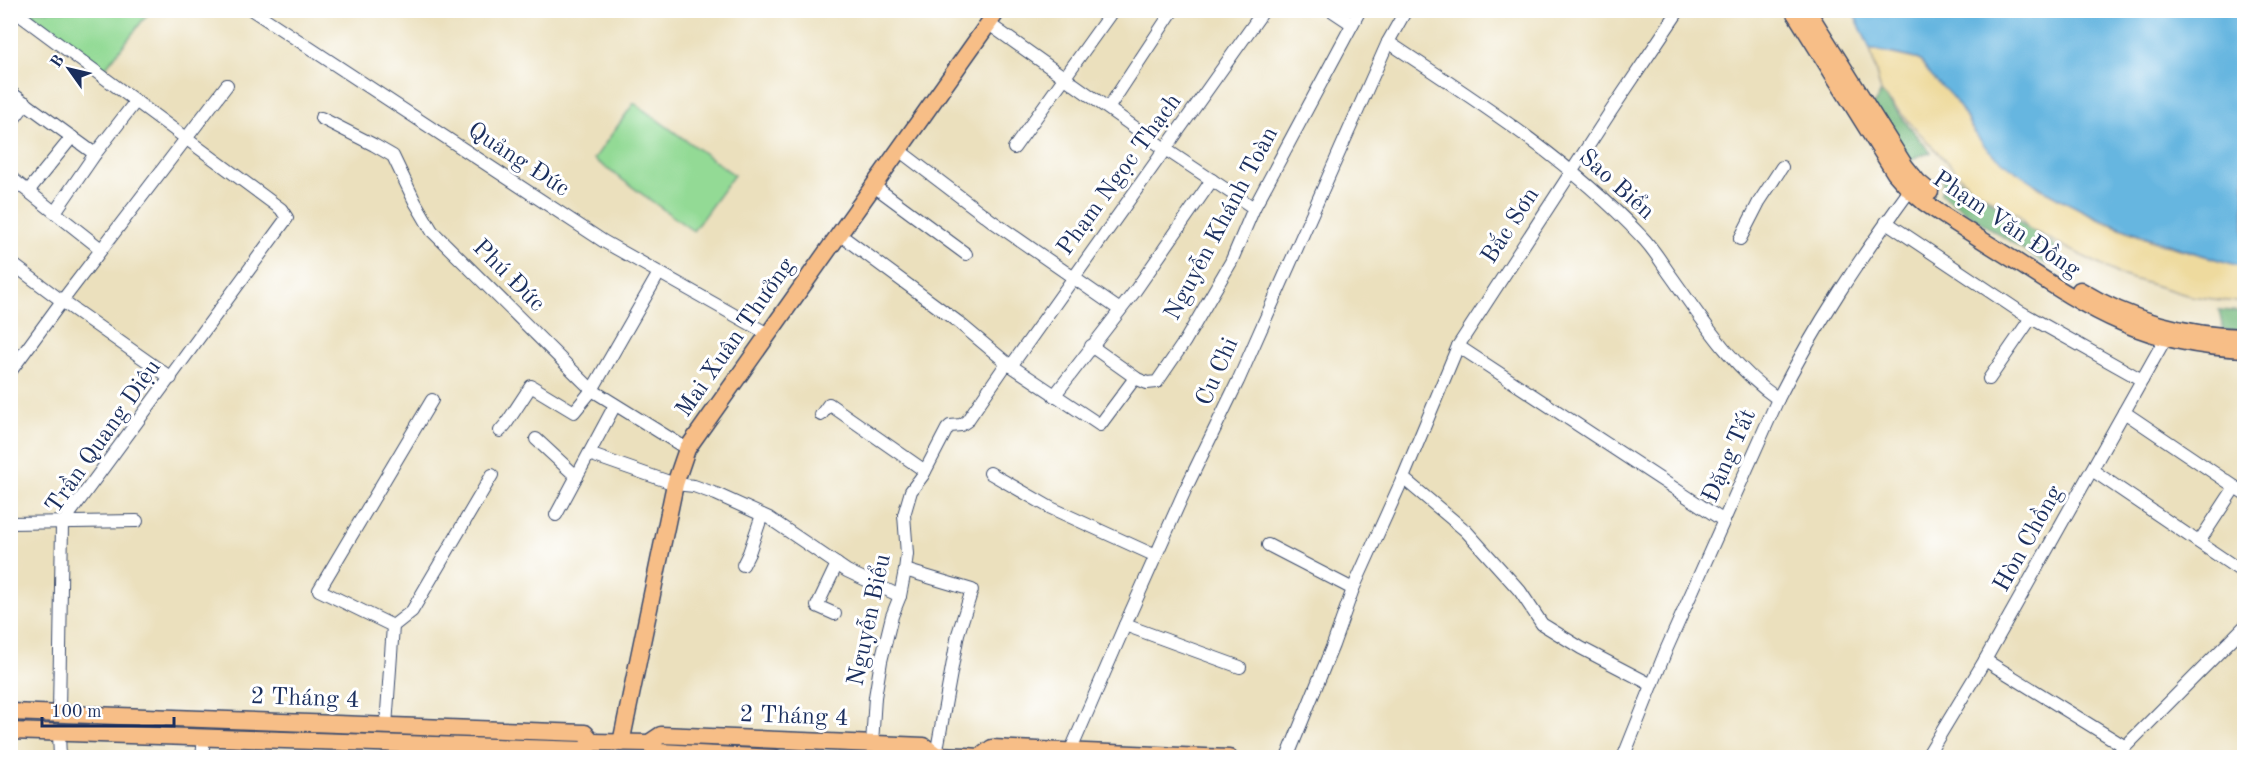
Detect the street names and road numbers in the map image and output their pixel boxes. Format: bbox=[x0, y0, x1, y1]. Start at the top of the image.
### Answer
street label: Phạm Ngọc Thạch bbox=[1054, 90, 1186, 260]
street label: Quảng Đức bbox=[463, 118, 573, 202]
street label: Nguyễn Khánh Toàn bbox=[1159, 122, 1283, 325]
street label: Sao Biển bbox=[1574, 144, 1660, 225]
street label: Phạm Văn Đồng bbox=[1928, 165, 2085, 283]
street label: Bắc Sơn bbox=[1476, 183, 1544, 268]
street label: Phú Đức bbox=[467, 235, 549, 317]
street label: Mai Xuân Thưởng bbox=[672, 254, 800, 422]
street label: Cu Chi bbox=[1193, 335, 1243, 409]
street label: Trần Quang Diệu bbox=[40, 354, 166, 518]
street label: Đặng Tất bbox=[1698, 405, 1761, 506]
street label: Hòn Chồng bbox=[1988, 481, 2068, 596]
street label: Nguyễn Biểu bbox=[842, 551, 896, 688]
street label: 2 Tháng 4 bbox=[250, 685, 360, 713]
street label: 2 Tháng 4 bbox=[739, 703, 849, 731]

